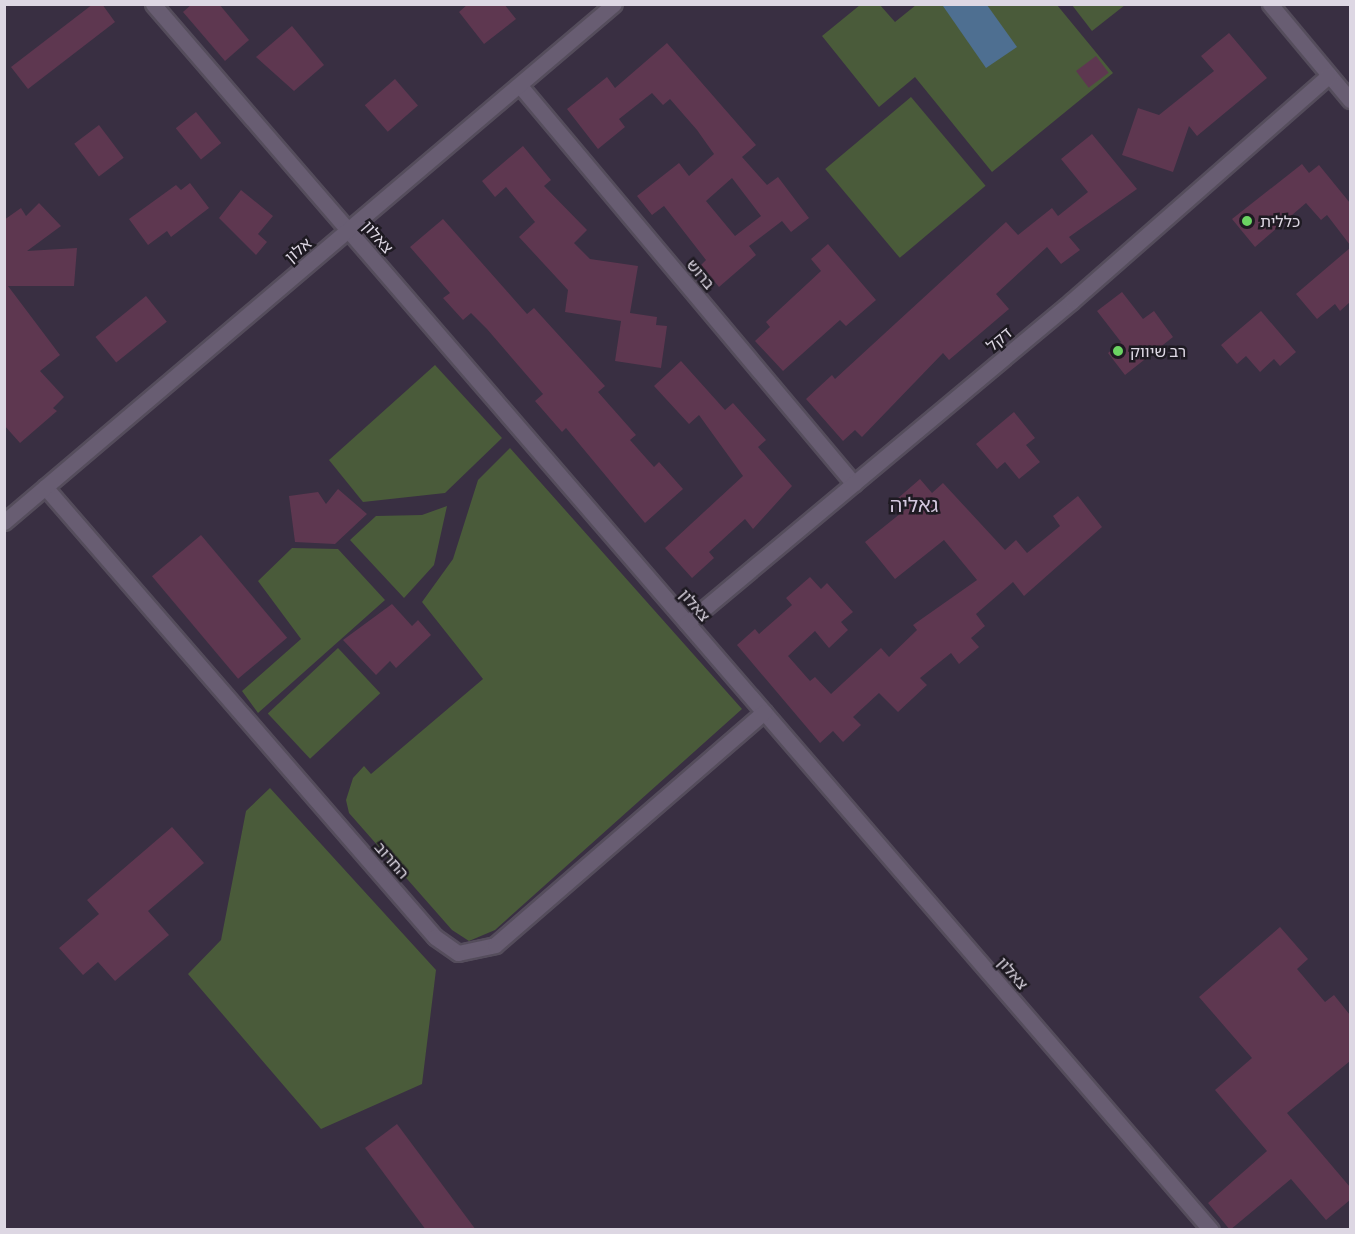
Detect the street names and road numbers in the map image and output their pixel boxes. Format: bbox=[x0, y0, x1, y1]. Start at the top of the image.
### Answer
street label: צאלון bbox=[359, 217, 397, 257]
street label: אלון bbox=[281, 234, 315, 266]
street label: ברוש bbox=[683, 255, 719, 293]
street label: דקל bbox=[982, 323, 1016, 355]
street label: צאלון bbox=[676, 585, 714, 625]
street label: החרוב bbox=[371, 838, 413, 882]
street label: צאלון bbox=[994, 953, 1032, 993]

